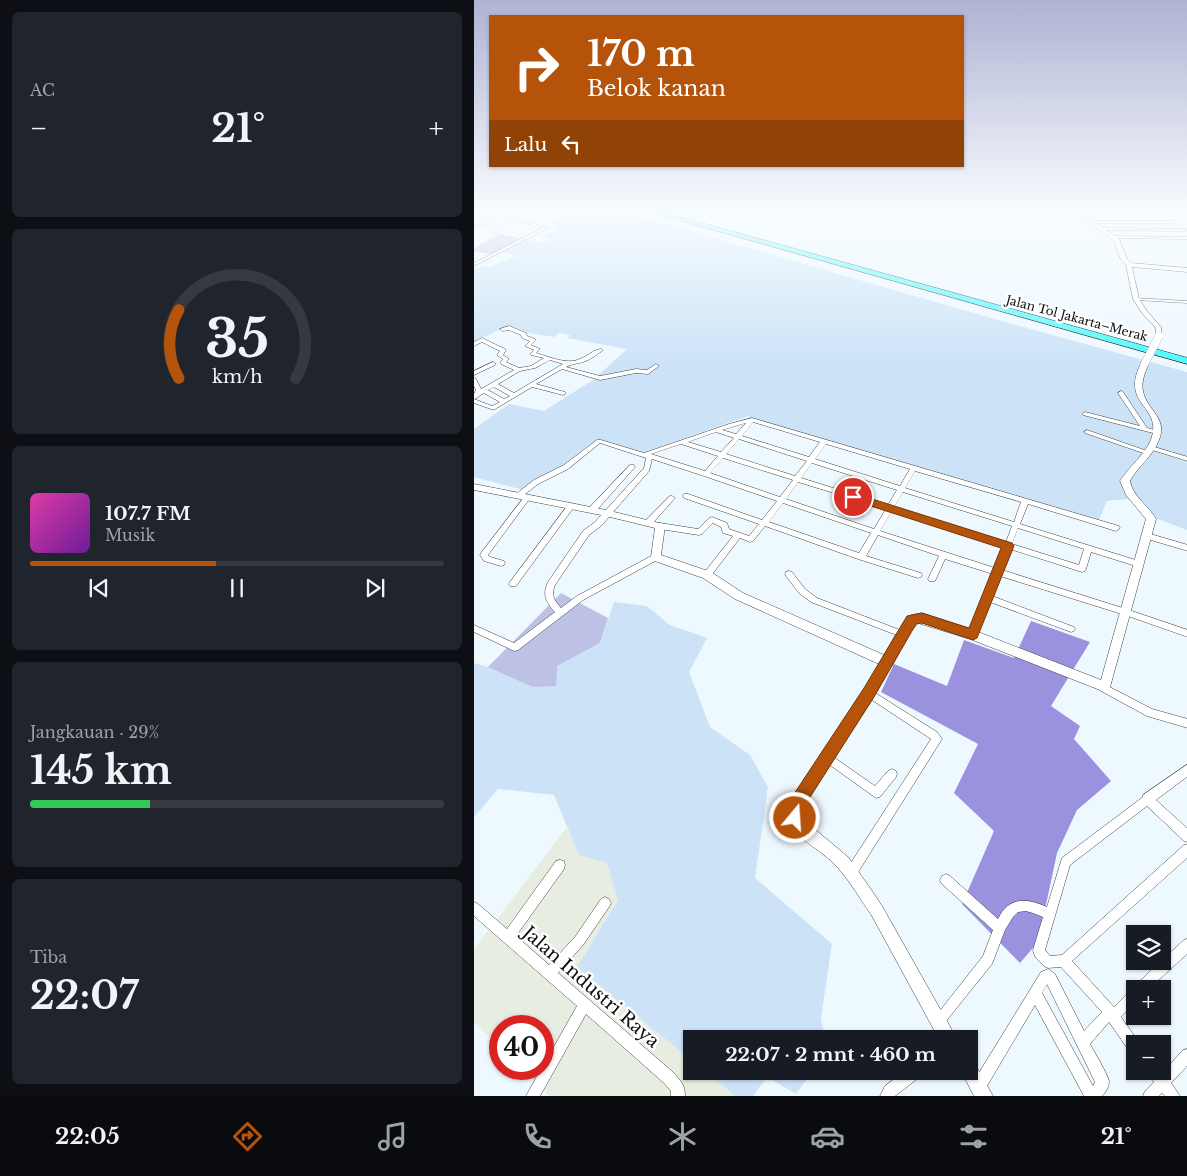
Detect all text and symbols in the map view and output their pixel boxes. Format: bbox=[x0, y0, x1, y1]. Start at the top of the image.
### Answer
text: 170 m bbox=[587, 32, 695, 75]
icon: right bbox=[504, 35, 569, 100]
text: Belok kanan bbox=[587, 75, 726, 102]
text: AC bbox=[30, 80, 55, 100]
text: 21° bbox=[211, 105, 265, 152]
text: − bbox=[30, 111, 48, 146]
text: + bbox=[429, 111, 444, 146]
icon: left bbox=[557, 130, 585, 158]
text: Lalu bbox=[504, 133, 547, 156]
street label: Jalan Tol Jakarta–Merak bbox=[1002, 291, 1150, 344]
text: 35 bbox=[205, 307, 269, 371]
text: km/h bbox=[212, 366, 262, 388]
pin bbox=[832, 476, 874, 518]
icon: arrive bbox=[839, 483, 867, 511]
text: 107.7 FM bbox=[105, 502, 191, 525]
text: Musik bbox=[105, 525, 155, 545]
icon: previous bbox=[85, 574, 113, 602]
icon: pause bbox=[223, 574, 251, 602]
icon: next bbox=[361, 574, 389, 602]
text: Jangkauan · 29% bbox=[30, 722, 159, 742]
text: 145 km bbox=[30, 747, 172, 794]
position arrow bbox=[768, 791, 820, 843]
street label: Jalan Industri Raya bbox=[517, 920, 664, 1052]
map controls bbox=[1126, 925, 1171, 1080]
button: layers bbox=[1126, 925, 1171, 970]
text: Tiba bbox=[30, 947, 67, 967]
text: 22:07 bbox=[30, 972, 139, 1019]
button: + bbox=[1126, 980, 1171, 1025]
speed limit sign: 40 bbox=[489, 1015, 554, 1080]
button: − bbox=[1126, 1035, 1171, 1080]
text: 22:07 · 2 mnt · 460 m bbox=[725, 1043, 936, 1066]
icon: directions bbox=[230, 1119, 265, 1154]
icon: music bbox=[375, 1119, 410, 1154]
icon: phone bbox=[520, 1119, 555, 1154]
icon: climate bbox=[665, 1119, 700, 1154]
icon: car bbox=[810, 1119, 845, 1154]
icon: filters bbox=[956, 1119, 991, 1154]
text: 22:05 bbox=[55, 1123, 120, 1150]
text: 21° bbox=[1101, 1123, 1132, 1150]

